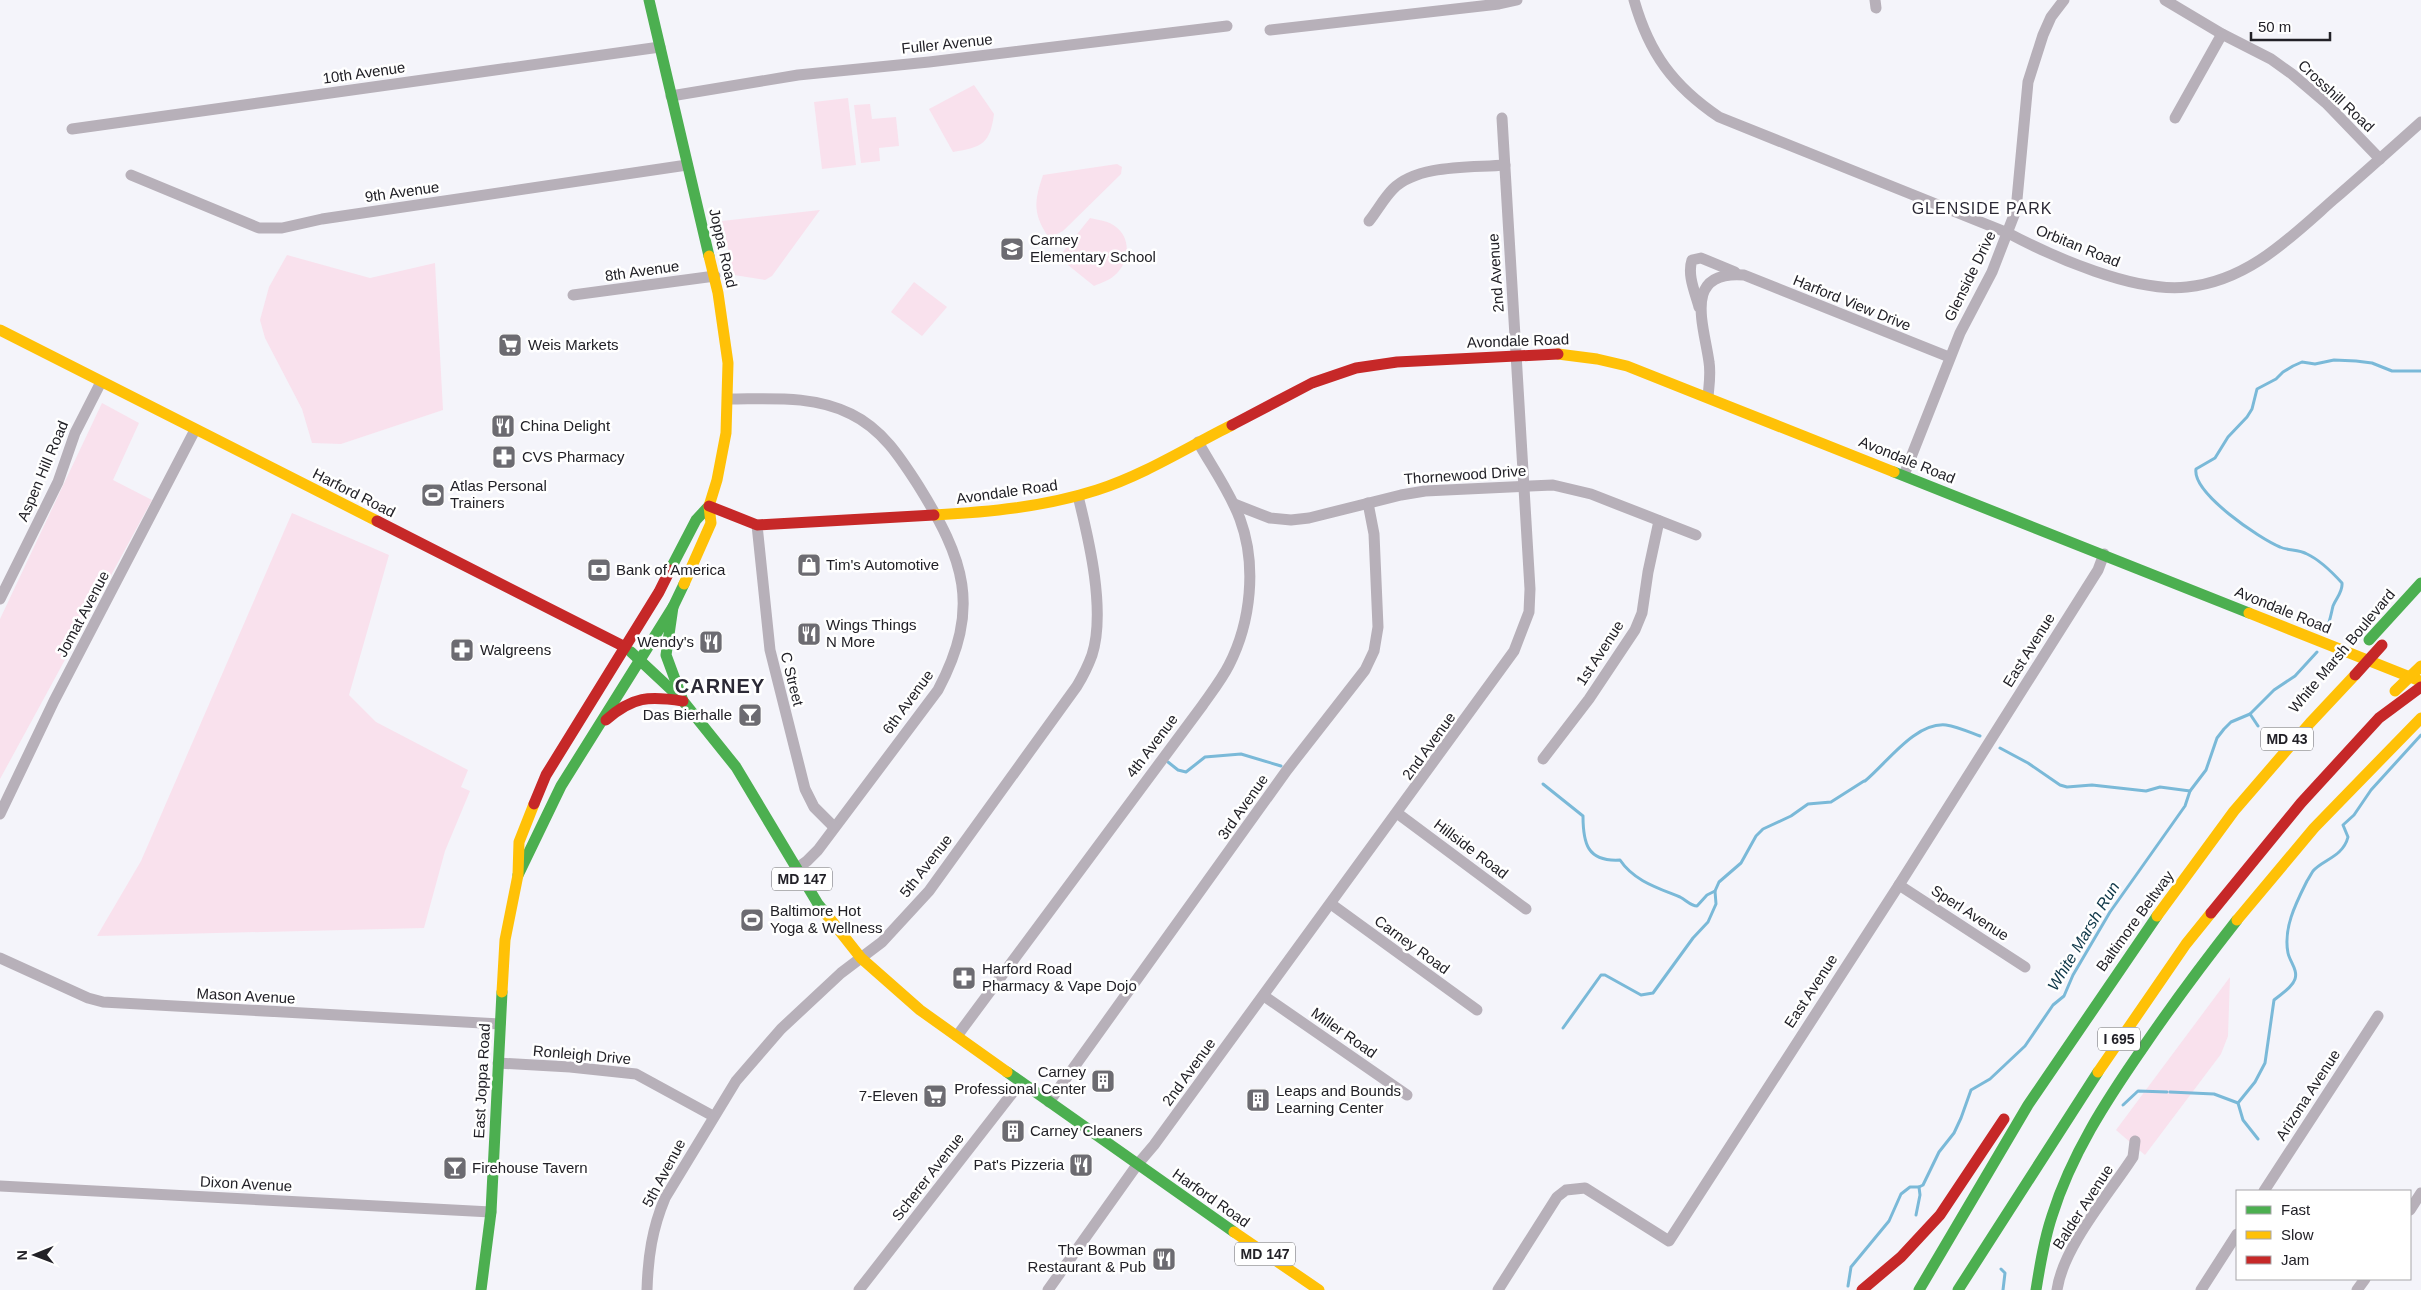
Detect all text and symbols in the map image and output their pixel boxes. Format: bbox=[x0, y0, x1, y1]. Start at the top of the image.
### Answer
scale bar bbox=[2251, 10, 2330, 42]
text: 50 m bbox=[2258, 18, 2291, 35]
street label: Fuller Avenue bbox=[901, 30, 993, 57]
street label: Crosshill Road bbox=[2295, 56, 2378, 135]
street label: 10th Avenue bbox=[322, 58, 406, 87]
street label: 9th Avenue bbox=[364, 178, 440, 205]
district label: GLENSIDE PARK bbox=[1912, 200, 2052, 217]
street label: Joppa Road bbox=[706, 207, 741, 289]
street label: Orbitan Road bbox=[2034, 221, 2123, 270]
street label: Glenside Drive bbox=[1940, 228, 1999, 324]
place label: Carney Elementary School bbox=[1030, 231, 1156, 265]
street label: 2nd Avenue bbox=[1484, 233, 1507, 313]
school or university icon: Carney Elementary School bbox=[999, 236, 1025, 262]
street label: 8th Avenue bbox=[604, 257, 680, 284]
street label: Harford View Drive bbox=[1791, 271, 1914, 334]
street label: Avondale Road bbox=[1467, 330, 1569, 351]
supermarket icon: Weis Markets bbox=[497, 332, 523, 358]
place label: Weis Markets bbox=[528, 336, 619, 353]
restaurant icon: China Delight bbox=[490, 413, 516, 439]
place label: China Delight bbox=[520, 417, 611, 434]
street label: Aspen Hill Road bbox=[14, 418, 71, 524]
street label: Avondale Road bbox=[1857, 432, 1958, 487]
pharmacy icon: CVS Pharmacy bbox=[491, 444, 517, 470]
place label: CVS Pharmacy bbox=[522, 448, 625, 465]
street label: Thornewood Drive bbox=[1403, 462, 1527, 487]
street label: Harford Road bbox=[310, 465, 398, 521]
street label: Avondale Road bbox=[955, 476, 1059, 507]
place label: Atlas Personal Trainers bbox=[450, 477, 547, 511]
sports icon: Atlas Personal Trainers bbox=[420, 482, 446, 508]
shop icon: Tim's Automotive bbox=[796, 552, 822, 578]
place label: Tim's Automotive bbox=[826, 556, 939, 573]
bank icon: Bank of America bbox=[586, 557, 612, 583]
place label: Bank of America bbox=[616, 561, 726, 578]
street label: Jomat Avenue bbox=[53, 568, 112, 660]
street label: Avondale Road bbox=[2233, 582, 2334, 637]
street label: White Marsh Boulevard bbox=[2285, 585, 2398, 716]
street label: East Avenue bbox=[1999, 610, 2058, 690]
place label: Wings Things N More bbox=[826, 616, 917, 650]
street label: 1st Avenue bbox=[1572, 617, 1627, 688]
restaurant icon: Wings Things N More bbox=[796, 621, 822, 647]
restaurant icon: Wendy's bbox=[698, 629, 724, 655]
place label: Wendy's bbox=[637, 633, 694, 650]
pharmacy icon: Walgreens bbox=[449, 637, 475, 663]
place label: Walgreens bbox=[480, 641, 551, 658]
street label: C Street bbox=[778, 650, 808, 708]
street label: 6th Avenue bbox=[879, 666, 936, 737]
district label: CARNEY bbox=[675, 675, 765, 697]
bar icon: Das Bierhalle bbox=[737, 702, 763, 728]
place label: Das Bierhalle bbox=[643, 706, 732, 723]
street label: 2nd Avenue bbox=[1399, 709, 1459, 783]
street label: 4th Avenue bbox=[1122, 711, 1181, 781]
road number: MD 43 bbox=[2261, 728, 2313, 751]
street label: 3rd Avenue bbox=[1214, 771, 1271, 843]
street label: Hillside Road bbox=[1431, 815, 1512, 882]
street label: 5th Avenue bbox=[896, 831, 955, 900]
street label: Baltimore Beltway bbox=[2092, 867, 2177, 974]
road number: MD 147 bbox=[772, 868, 832, 891]
water label: White Marsh Run bbox=[2044, 879, 2123, 994]
street label: Sperl Avenue bbox=[1928, 881, 2012, 944]
place label: Baltimore Hot Yoga & Wellness bbox=[770, 902, 883, 936]
sports icon: Baltimore Hot Yoga & Wellness bbox=[739, 907, 765, 933]
street label: Carney Road bbox=[1372, 912, 1453, 977]
street label: East Avenue bbox=[1781, 951, 1841, 1031]
place label: Harford Road Pharmacy & Vape Dojo bbox=[982, 960, 1137, 994]
pharmacy icon: Harford Road Pharmacy & Vape Dojo bbox=[951, 965, 977, 991]
street label: Mason Avenue bbox=[196, 984, 296, 1007]
street label: Miller Road bbox=[1308, 1004, 1380, 1061]
street label: East Joppa Road bbox=[470, 1023, 493, 1139]
road number: I 695 bbox=[2098, 1028, 2140, 1050]
street label: 2nd Avenue bbox=[1159, 1035, 1219, 1109]
street label: Ronleigh Drive bbox=[532, 1042, 632, 1067]
street label: Arizona Avenue bbox=[2272, 1046, 2343, 1143]
place label: Carney Professional Center bbox=[954, 1063, 1086, 1097]
building icon: Carney Professional Center bbox=[1090, 1068, 1116, 1094]
place label: Leaps and Bounds Learning Center bbox=[1276, 1082, 1401, 1116]
supermarket icon: 7-Eleven bbox=[922, 1083, 948, 1109]
place label: 7-Eleven bbox=[859, 1087, 918, 1104]
building icon: Leaps and Bounds Learning Center bbox=[1245, 1087, 1271, 1113]
building icon: Carney Cleaners bbox=[1000, 1118, 1026, 1144]
place label: Carney Cleaners bbox=[1030, 1122, 1143, 1139]
street label: Scherer Avenue bbox=[888, 1130, 967, 1224]
street label: 5th Avenue bbox=[638, 1136, 689, 1210]
restaurant icon: Pat's Pizzeria bbox=[1068, 1152, 1094, 1178]
bar icon: Firehouse Tavern bbox=[442, 1155, 468, 1181]
place label: Pat's Pizzeria bbox=[974, 1156, 1065, 1173]
place label: Firehouse Tavern bbox=[472, 1159, 588, 1176]
street label: Balder Avenue bbox=[2049, 1161, 2116, 1252]
street label: Harford Road bbox=[1170, 1165, 1253, 1230]
street label: Dixon Avenue bbox=[199, 1173, 293, 1194]
legend bbox=[2236, 1190, 2411, 1280]
text: Fast bbox=[2281, 1201, 2311, 1218]
text: Slow bbox=[2281, 1226, 2314, 1243]
north arrow bbox=[10, 1230, 60, 1280]
place label: The Bowman Restaurant & Pub bbox=[1028, 1241, 1146, 1275]
road number: MD 147 bbox=[1235, 1242, 1295, 1266]
restaurant icon: The Bowman Restaurant & Pub bbox=[1151, 1246, 1177, 1272]
text: N bbox=[14, 1250, 30, 1260]
text: Jam bbox=[2281, 1251, 2309, 1268]

